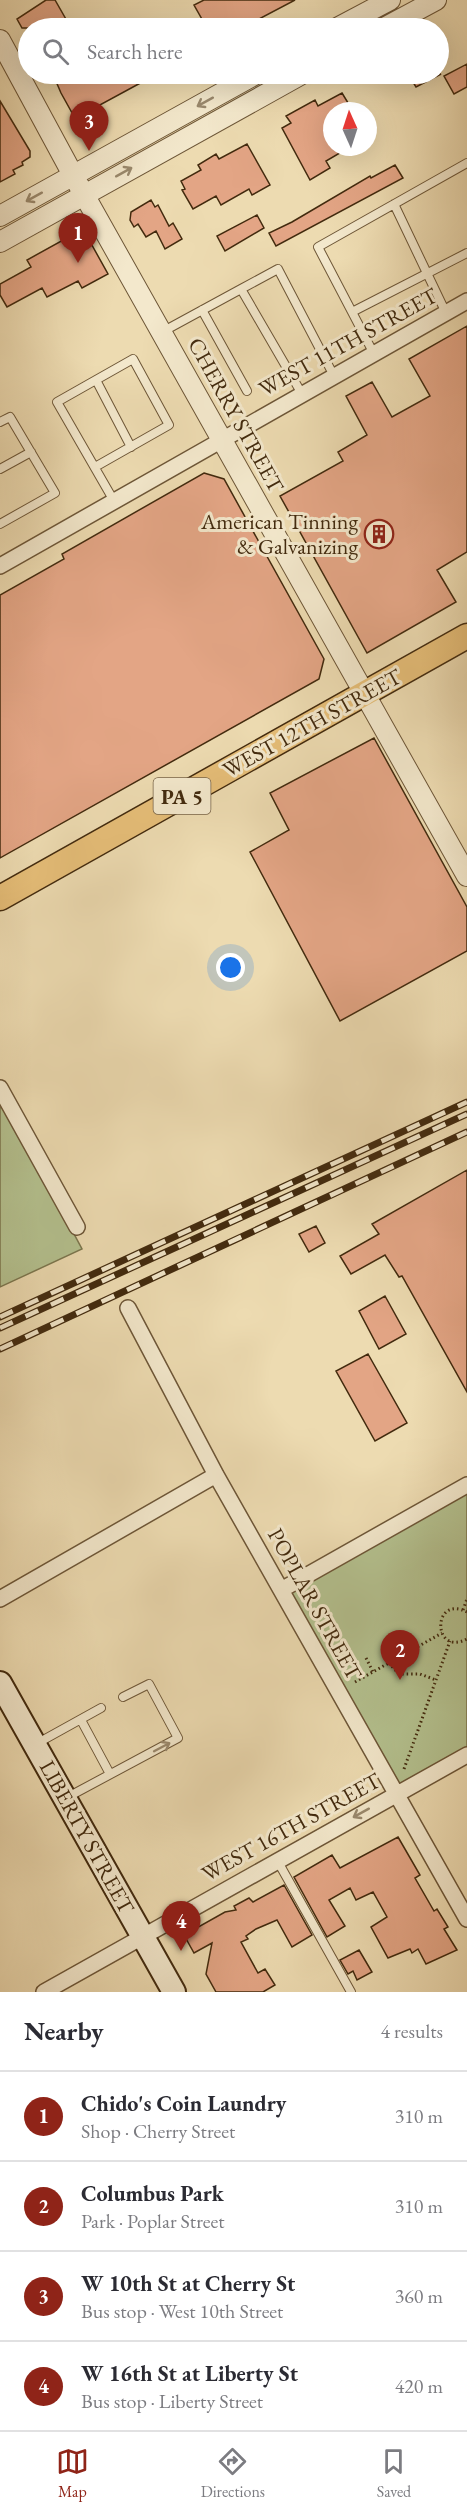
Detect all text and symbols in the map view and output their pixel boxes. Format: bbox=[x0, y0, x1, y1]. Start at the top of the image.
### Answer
search box bbox=[18, 18, 449, 84]
icon: search bbox=[39, 35, 72, 68]
text: Search here bbox=[87, 37, 182, 66]
one-way arrow bbox=[197, 96, 214, 108]
pin: 3 bbox=[70, 102, 109, 151]
north arrow bbox=[323, 102, 377, 156]
one-way arrow bbox=[115, 166, 132, 178]
one-way arrow bbox=[26, 192, 44, 203]
pin: 1 bbox=[58, 214, 98, 263]
street label: WEST 11TH STREET bbox=[253, 281, 443, 403]
street label: CHERRY STREET bbox=[181, 332, 291, 498]
place label: American Tinning & Galvanizing bbox=[200, 507, 358, 561]
building icon: American Tinning & Galvanizing bbox=[363, 518, 395, 550]
street label: WEST 12TH STREET bbox=[217, 662, 407, 784]
road number: PA 5 bbox=[154, 778, 210, 814]
your location bbox=[216, 953, 245, 982]
street label: POPLAR STREET bbox=[261, 1523, 369, 1685]
pin: 2 bbox=[380, 1630, 420, 1680]
one-way arrow bbox=[152, 1741, 170, 1752]
street label: LIBERTY STREET bbox=[33, 1755, 141, 1919]
street label: WEST 16TH STREET bbox=[196, 1766, 386, 1888]
one-way arrow bbox=[353, 1808, 370, 1820]
pin: 4 bbox=[162, 1902, 201, 1951]
text: Nearby bbox=[24, 2014, 104, 2048]
text: 4 results bbox=[380, 2018, 443, 2044]
text: Chido's Coin Laundry bbox=[81, 2089, 286, 2118]
text: 1 bbox=[38, 2103, 49, 2129]
text: 310 m bbox=[395, 2103, 443, 2129]
text: Shop · Cherry Street bbox=[81, 2118, 235, 2144]
text: Columbus Park bbox=[81, 2179, 224, 2208]
text: 2 bbox=[38, 2193, 49, 2219]
text: 310 m bbox=[395, 2193, 443, 2219]
text: Park · Poplar Street bbox=[81, 2208, 225, 2234]
text: W 10th St at Cherry St bbox=[81, 2269, 295, 2298]
text: 3 bbox=[38, 2283, 49, 2309]
text: 360 m bbox=[395, 2283, 443, 2309]
text: Bus stop · West 10th Street bbox=[81, 2298, 283, 2324]
text: W 16th St at Liberty St bbox=[81, 2359, 298, 2388]
text: 4 bbox=[38, 2373, 49, 2399]
text: 420 m bbox=[395, 2373, 443, 2399]
text: Bus stop · Liberty Street bbox=[81, 2388, 263, 2414]
tab: Map bbox=[56, 2445, 89, 2502]
tab: Directions bbox=[201, 2445, 265, 2502]
tab: Saved bbox=[377, 2445, 411, 2502]

